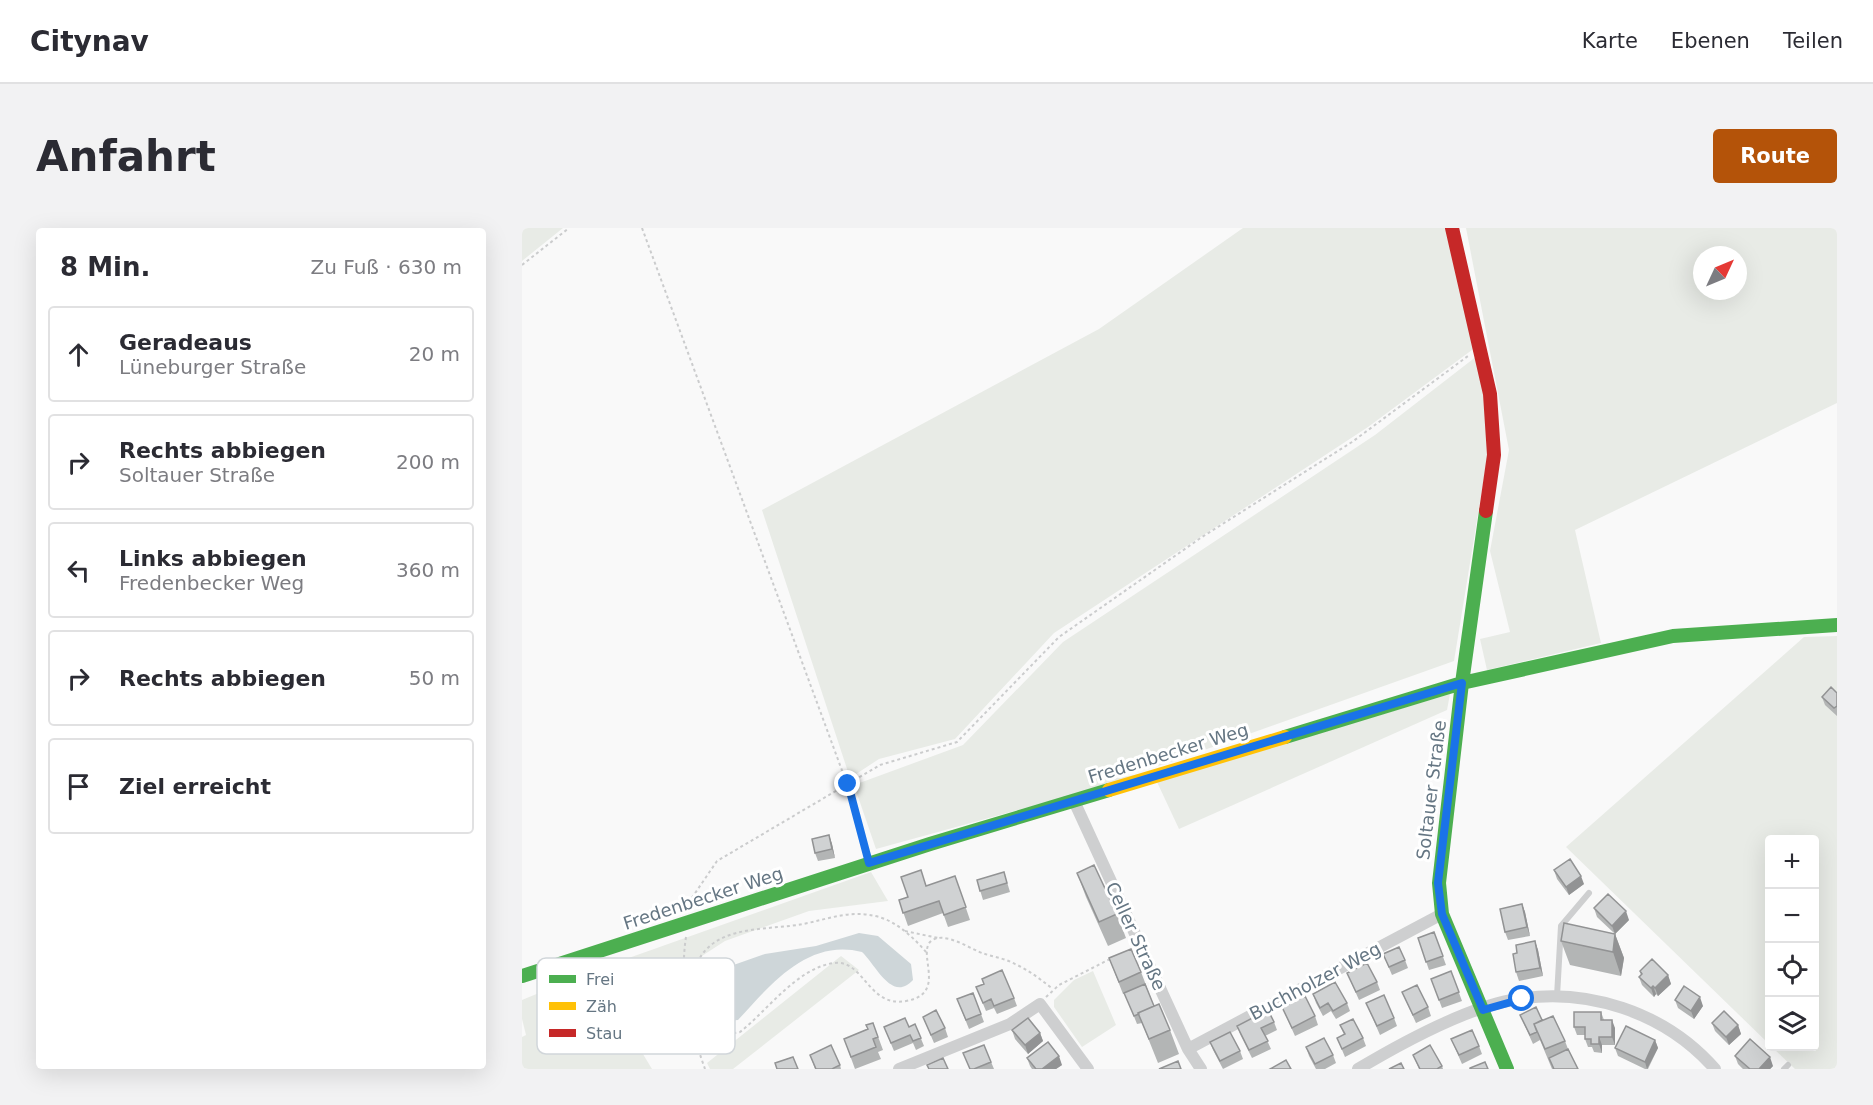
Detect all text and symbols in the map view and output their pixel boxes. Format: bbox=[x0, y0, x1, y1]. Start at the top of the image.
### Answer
text: Citynav bbox=[30, 25, 149, 58]
text: Karte bbox=[1582, 29, 1638, 53]
text: Ebenen bbox=[1671, 29, 1750, 53]
text: Teilen bbox=[1783, 29, 1843, 53]
button: Route bbox=[1713, 129, 1837, 183]
text: Anfahrt bbox=[36, 132, 216, 181]
north arrow bbox=[1693, 246, 1747, 300]
text: 8 Min. bbox=[60, 252, 150, 282]
text: Zu Fuß · 630 m bbox=[310, 255, 462, 279]
text: Geradeaus bbox=[119, 330, 252, 355]
icon: ahead bbox=[62, 338, 95, 371]
text: 20 m bbox=[409, 342, 460, 366]
text: Lüneburger Straße bbox=[119, 355, 306, 379]
text: Rechts abbiegen bbox=[119, 438, 326, 463]
icon: right bbox=[62, 446, 95, 479]
text: 200 m bbox=[396, 450, 460, 474]
text: Soltauer Straße bbox=[119, 463, 275, 487]
text: Links abbiegen bbox=[119, 546, 307, 571]
icon: left bbox=[62, 554, 95, 587]
text: 360 m bbox=[396, 558, 460, 582]
text: Fredenbecker Weg bbox=[119, 571, 304, 595]
icon: right bbox=[62, 662, 95, 695]
text: Rechts abbiegen bbox=[119, 666, 326, 691]
text: 50 m bbox=[409, 666, 460, 690]
street label: Fredenbecker Weg bbox=[1085, 719, 1251, 787]
street label: Soltauer Straße bbox=[1412, 719, 1450, 861]
icon: arrive bbox=[62, 770, 95, 803]
route end bbox=[834, 770, 860, 796]
text: Ziel erreicht bbox=[119, 774, 271, 799]
map controls bbox=[1765, 835, 1819, 1051]
button: + bbox=[1765, 835, 1819, 889]
street label: Fredenbecker Weg bbox=[621, 862, 785, 934]
street label: Celler Straße bbox=[1102, 878, 1170, 994]
button: − bbox=[1765, 889, 1819, 943]
street label: Buchholzer Weg bbox=[1246, 938, 1384, 1024]
button: locate bbox=[1765, 943, 1819, 997]
legend bbox=[537, 958, 735, 1054]
text: Frei bbox=[586, 970, 615, 989]
route start bbox=[1508, 985, 1534, 1011]
text: Zäh bbox=[586, 997, 617, 1016]
button: layers bbox=[1765, 997, 1819, 1051]
text: Stau bbox=[586, 1024, 622, 1043]

